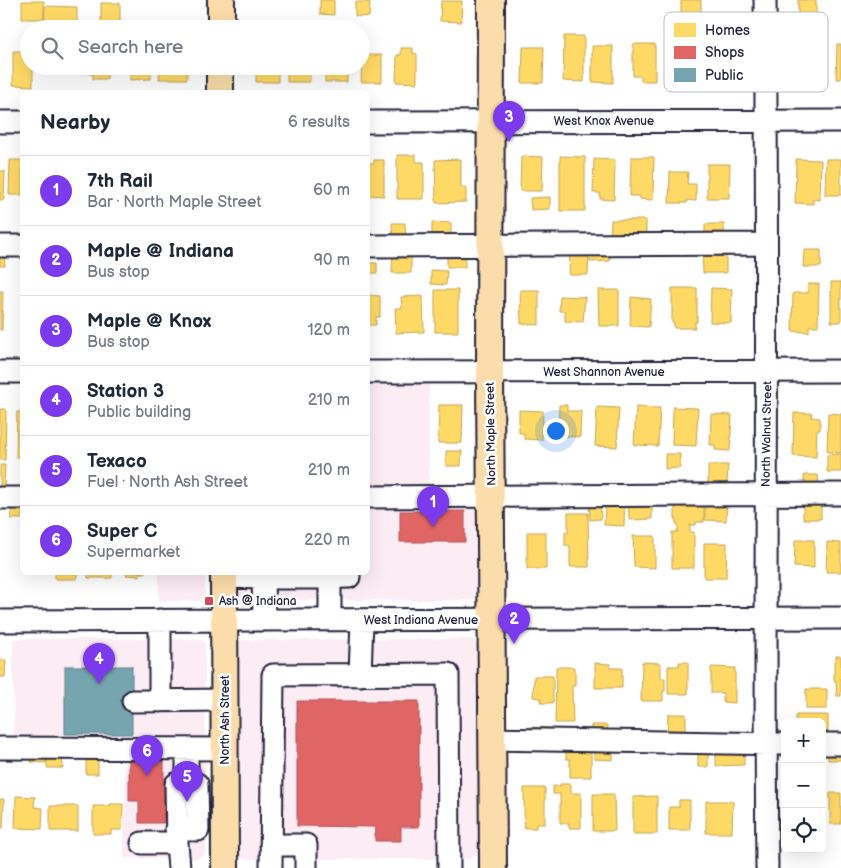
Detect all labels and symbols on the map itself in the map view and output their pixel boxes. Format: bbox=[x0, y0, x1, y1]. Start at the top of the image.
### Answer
legend bbox=[664, 12, 828, 92]
text: Homes bbox=[705, 22, 750, 39]
text: Shops bbox=[705, 44, 744, 61]
text: Public bbox=[705, 67, 743, 84]
pin: 3 bbox=[493, 101, 525, 142]
street label: West Knox Avenue bbox=[554, 114, 654, 129]
street label: West Shannon Avenue bbox=[543, 365, 665, 380]
street label: North Walnut Street bbox=[759, 380, 775, 487]
street label: North Maple Street bbox=[483, 382, 499, 486]
your location bbox=[543, 418, 569, 444]
pin: 1 bbox=[417, 486, 449, 527]
place label: Ash @ Indiana bbox=[219, 594, 297, 609]
marker: Ash @ Indiana bbox=[203, 595, 215, 607]
pin: 2 bbox=[498, 603, 530, 644]
street label: West Indiana Avenue bbox=[364, 613, 478, 628]
pin: 4 bbox=[83, 643, 115, 684]
street label: North Ash Street bbox=[218, 675, 233, 765]
pin: 6 bbox=[131, 735, 163, 776]
pin: 5 bbox=[171, 761, 203, 802]

